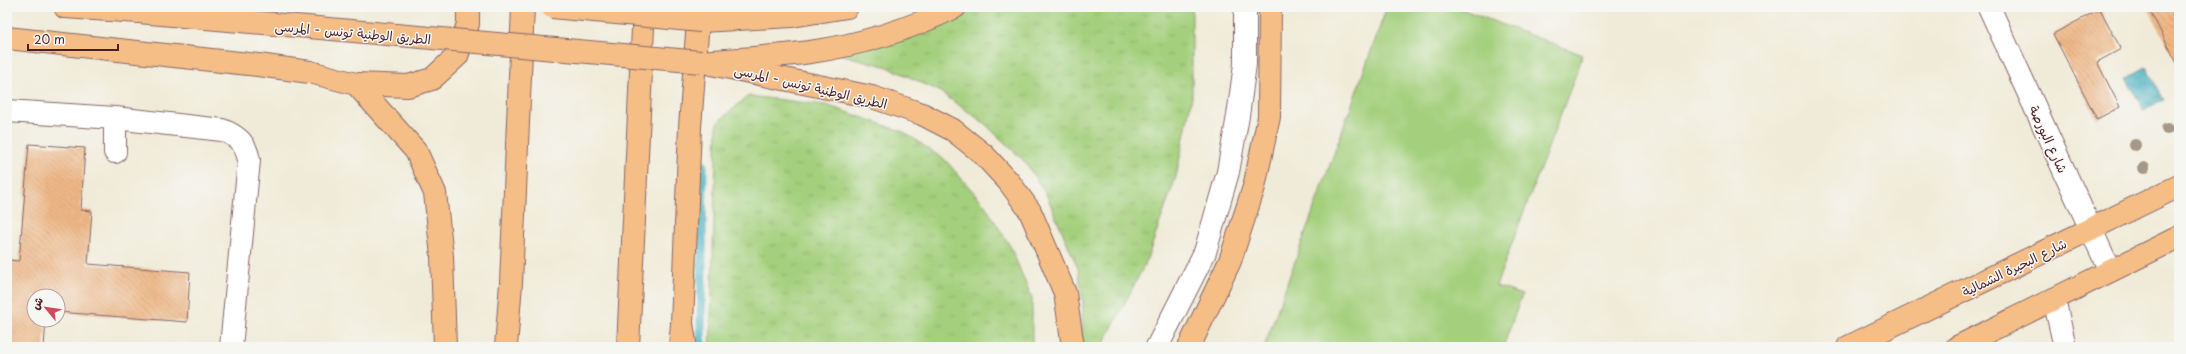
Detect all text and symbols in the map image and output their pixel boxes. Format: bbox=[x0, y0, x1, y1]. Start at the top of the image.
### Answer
street label: الطريق الوطنية تونس - المرسى bbox=[274, 16, 432, 49]
scale bar bbox=[28, 26, 118, 52]
text: 20 m bbox=[34, 30, 65, 48]
street label: الطريق الوطنية تونس - المرسى bbox=[732, 59, 889, 114]
street label: شارع البورصة bbox=[2024, 102, 2073, 176]
street label: شارع البحيرة الشمالية bbox=[1958, 233, 2070, 302]
north arrow bbox=[26, 288, 66, 328]
text: ش bbox=[26, 293, 47, 312]

